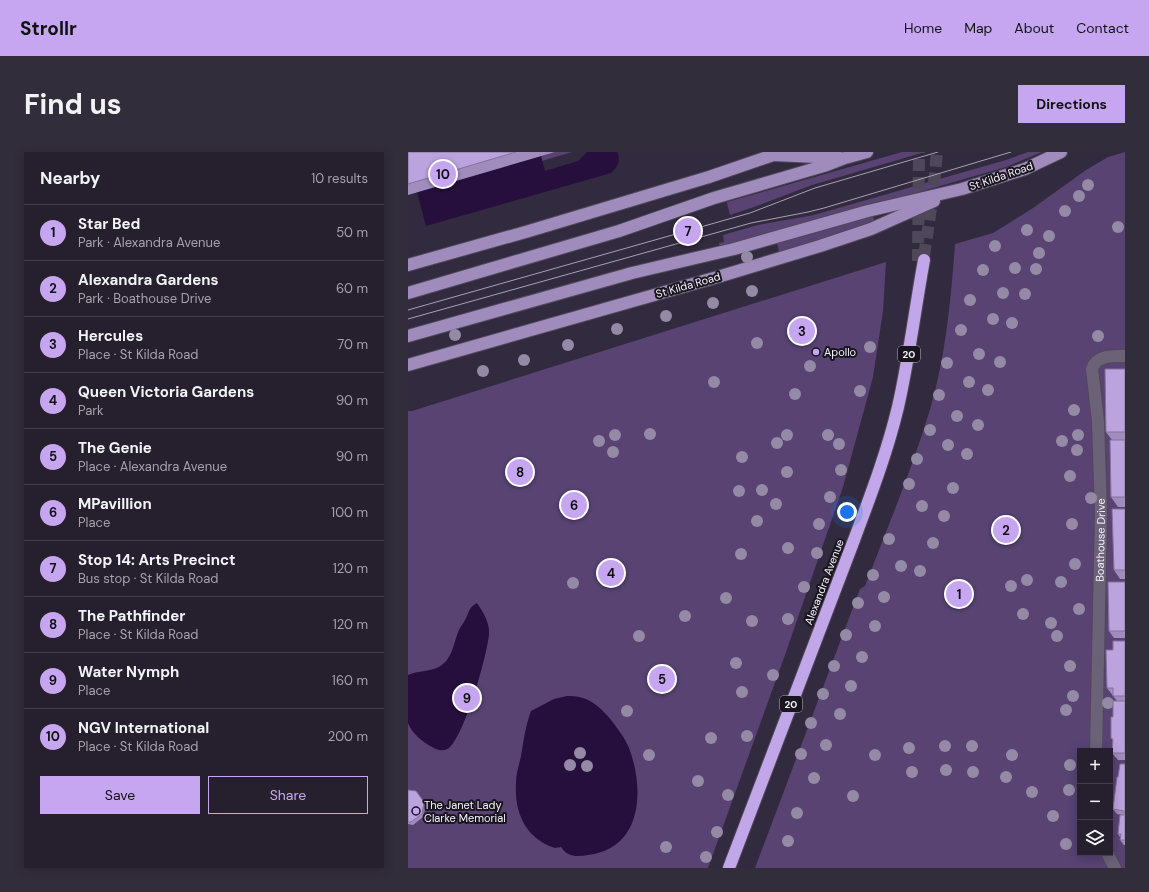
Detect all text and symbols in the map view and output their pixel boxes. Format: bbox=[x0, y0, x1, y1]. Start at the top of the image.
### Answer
text: Strollr bbox=[20, 16, 77, 41]
text: Home bbox=[904, 19, 942, 37]
text: Map bbox=[964, 19, 992, 37]
text: About bbox=[1014, 19, 1054, 37]
text: Contact bbox=[1076, 19, 1129, 37]
button: Directions bbox=[1018, 85, 1125, 123]
text: Find us bbox=[24, 86, 122, 123]
pin: 10 bbox=[430, 159, 456, 189]
street label: St Kilda Road bbox=[967, 159, 1035, 193]
text: Nearby bbox=[40, 167, 100, 189]
text: 10 results bbox=[311, 170, 368, 187]
text: Star Bed bbox=[78, 214, 140, 234]
pin: 7 bbox=[675, 216, 701, 246]
text: 1 bbox=[51, 224, 55, 241]
text: 50 m bbox=[336, 224, 368, 241]
text: Park · Alexandra Avenue bbox=[78, 234, 220, 251]
street label: St Kilda Road bbox=[654, 269, 722, 301]
text: Alexandra Gardens bbox=[78, 270, 218, 290]
text: 2 bbox=[49, 280, 57, 297]
text: 60 m bbox=[336, 280, 368, 297]
text: Park · Boathouse Drive bbox=[78, 290, 211, 307]
pin: 3 bbox=[789, 316, 815, 346]
text: Hercules bbox=[78, 326, 143, 346]
text: 3 bbox=[49, 336, 57, 353]
text: 70 m bbox=[337, 336, 368, 353]
place label: Apollo bbox=[824, 345, 856, 359]
text: Place · St Kilda Road bbox=[78, 346, 198, 363]
road number: 20 bbox=[898, 346, 920, 362]
marker: Apollo bbox=[811, 347, 821, 357]
text: Queen Victoria Gardens bbox=[78, 382, 254, 402]
text: 4 bbox=[49, 392, 57, 409]
text: 90 m bbox=[336, 392, 368, 409]
text: Park bbox=[78, 402, 104, 419]
text: The Genie bbox=[78, 438, 152, 458]
text: 5 bbox=[49, 448, 57, 465]
text: 90 m bbox=[336, 448, 368, 465]
pin: 8 bbox=[507, 457, 533, 487]
text: Place · Alexandra Avenue bbox=[78, 458, 227, 475]
pin: 6 bbox=[561, 490, 587, 520]
text: MPavillion bbox=[78, 494, 152, 514]
street label: Boathouse Drive bbox=[1093, 498, 1108, 582]
your location bbox=[837, 502, 857, 522]
text: 6 bbox=[49, 504, 57, 521]
text: 100 m bbox=[331, 504, 368, 521]
text: Place bbox=[78, 514, 110, 531]
pin: 2 bbox=[993, 515, 1019, 545]
street label: Alexandra Avenue bbox=[801, 537, 847, 627]
text: Stop 14: Arts Precinct bbox=[78, 550, 235, 570]
pin: 4 bbox=[598, 558, 624, 588]
text: 7 bbox=[50, 560, 56, 577]
text: 120 m bbox=[333, 560, 368, 577]
text: Bus stop · St Kilda Road bbox=[78, 570, 218, 587]
pin: 1 bbox=[946, 579, 972, 609]
text: The Pathfinder bbox=[78, 606, 185, 626]
text: 8 bbox=[49, 616, 57, 633]
text: 120 m bbox=[333, 616, 368, 633]
text: Place · St Kilda Road bbox=[78, 626, 198, 643]
text: Water Nymph bbox=[78, 662, 179, 682]
pin: 5 bbox=[649, 664, 675, 694]
text: 9 bbox=[49, 672, 57, 689]
text: 160 m bbox=[332, 672, 368, 689]
text: Place bbox=[78, 682, 110, 699]
pin: 9 bbox=[454, 683, 480, 713]
road number: 20 bbox=[780, 696, 802, 712]
text: NGV International bbox=[78, 718, 209, 738]
text: 10 bbox=[46, 728, 60, 745]
text: 200 m bbox=[328, 728, 368, 745]
text: Place · St Kilda Road bbox=[78, 738, 198, 755]
map controls bbox=[1077, 748, 1113, 856]
button: + bbox=[1077, 748, 1113, 784]
button: Save bbox=[40, 776, 200, 814]
button: Share bbox=[208, 776, 368, 814]
button: − bbox=[1077, 784, 1113, 820]
place label: The Janet Lady Clarke Memorial bbox=[424, 798, 506, 825]
marker: The Janet Lady Clarke Memorial bbox=[411, 806, 421, 816]
button: layers bbox=[1077, 820, 1113, 856]

